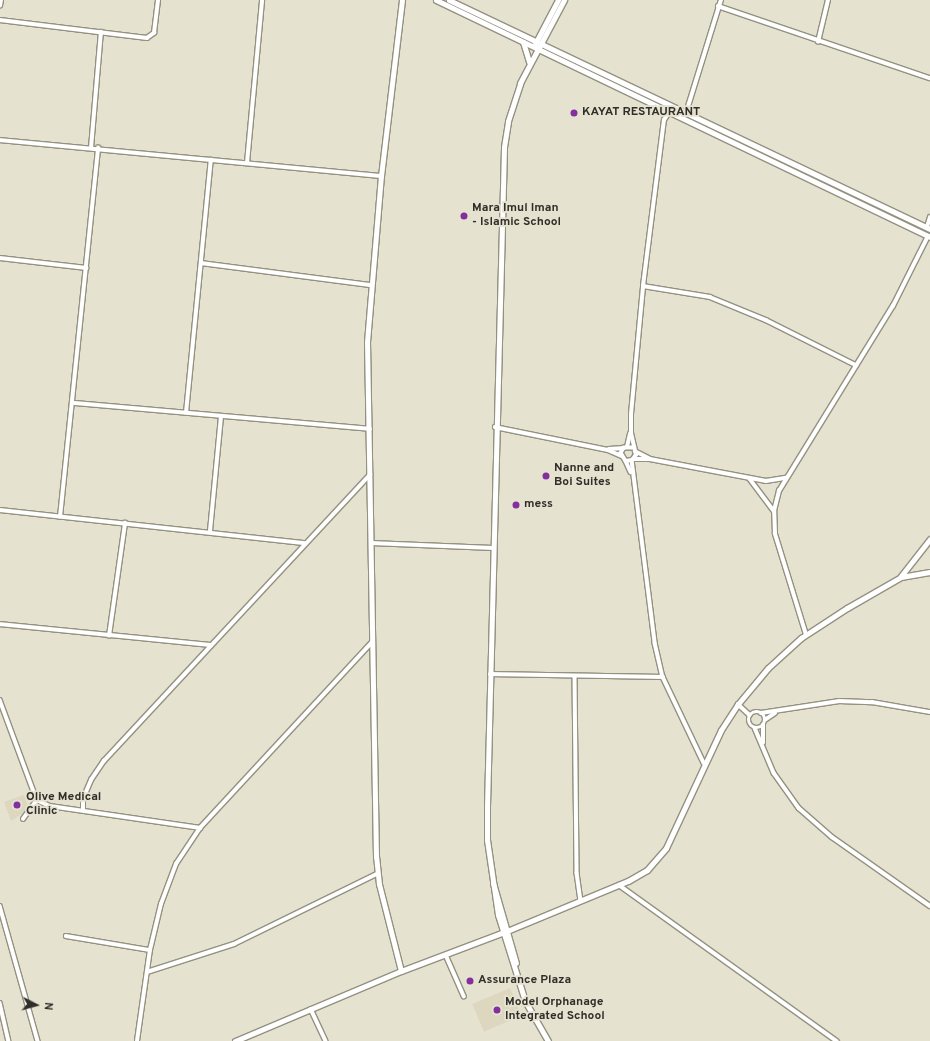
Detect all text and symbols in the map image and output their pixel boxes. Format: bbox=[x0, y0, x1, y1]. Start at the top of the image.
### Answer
place label: KAYAT RESTAURANT bbox=[582, 106, 700, 120]
marker: KAYAT RESTAURANT bbox=[569, 108, 579, 118]
place label: Mara Imul Iman - Islamic School bbox=[472, 202, 561, 230]
marker: Mara Imul Iman - Islamic School bbox=[459, 211, 469, 221]
place label: Nanne and Boi Suites bbox=[554, 462, 614, 490]
marker: Nanne and Boi Suites bbox=[541, 471, 551, 481]
place label: mess bbox=[524, 498, 553, 512]
marker: mess bbox=[511, 500, 521, 510]
place label: Olive Medical Clinic bbox=[26, 791, 101, 819]
marker: Olive Medical Clinic bbox=[11, 799, 23, 811]
place label: Assurance Plaza bbox=[478, 974, 571, 988]
marker: Assurance Plaza bbox=[465, 976, 475, 986]
north arrow bbox=[16, 985, 56, 1025]
place label: Model Orphanage Integrated School bbox=[505, 996, 605, 1024]
text: N bbox=[41, 1002, 55, 1011]
marker: Model Orphanage Integrated School bbox=[492, 1005, 502, 1015]

